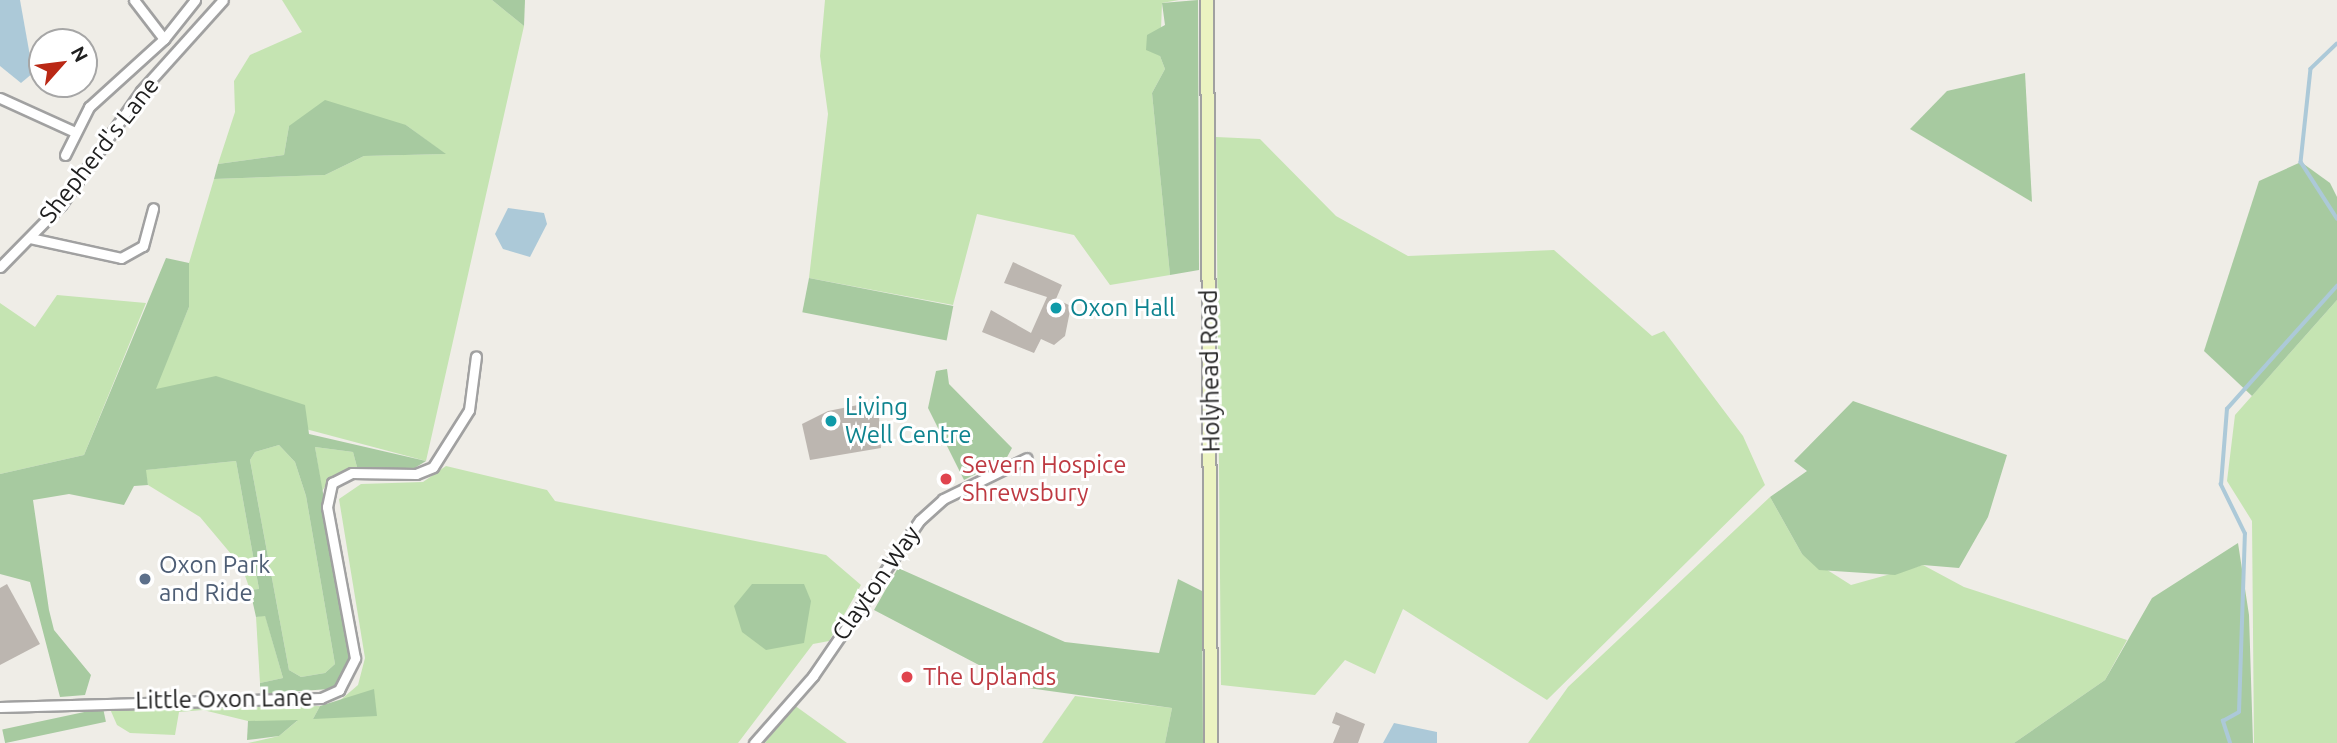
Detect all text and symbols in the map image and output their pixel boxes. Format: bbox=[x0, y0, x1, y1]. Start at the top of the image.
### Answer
north arrow bbox=[28, 28, 98, 98]
text: N bbox=[67, 43, 93, 66]
street label: Shepherd's Lane bbox=[33, 71, 165, 229]
street label: Holyhead Road bbox=[1194, 289, 1226, 453]
place label: Oxon Hall bbox=[1070, 294, 1175, 322]
marker: Oxon Hall bbox=[1048, 300, 1064, 316]
place label: Living Well Centre bbox=[845, 393, 972, 449]
marker: Living Well Centre bbox=[823, 413, 839, 429]
place label: Severn Hospice Shrewsbury bbox=[962, 451, 1126, 507]
marker: Severn Hospice Shrewsbury bbox=[936, 469, 956, 489]
street label: Clayton Way bbox=[826, 520, 926, 646]
place label: Oxon Park and Ride bbox=[159, 551, 270, 607]
marker: Oxon Park and Ride bbox=[137, 571, 153, 587]
place label: The Uplands bbox=[923, 663, 1056, 691]
marker: The Uplands bbox=[897, 667, 917, 687]
street label: Little Oxon Lane bbox=[135, 683, 313, 715]

